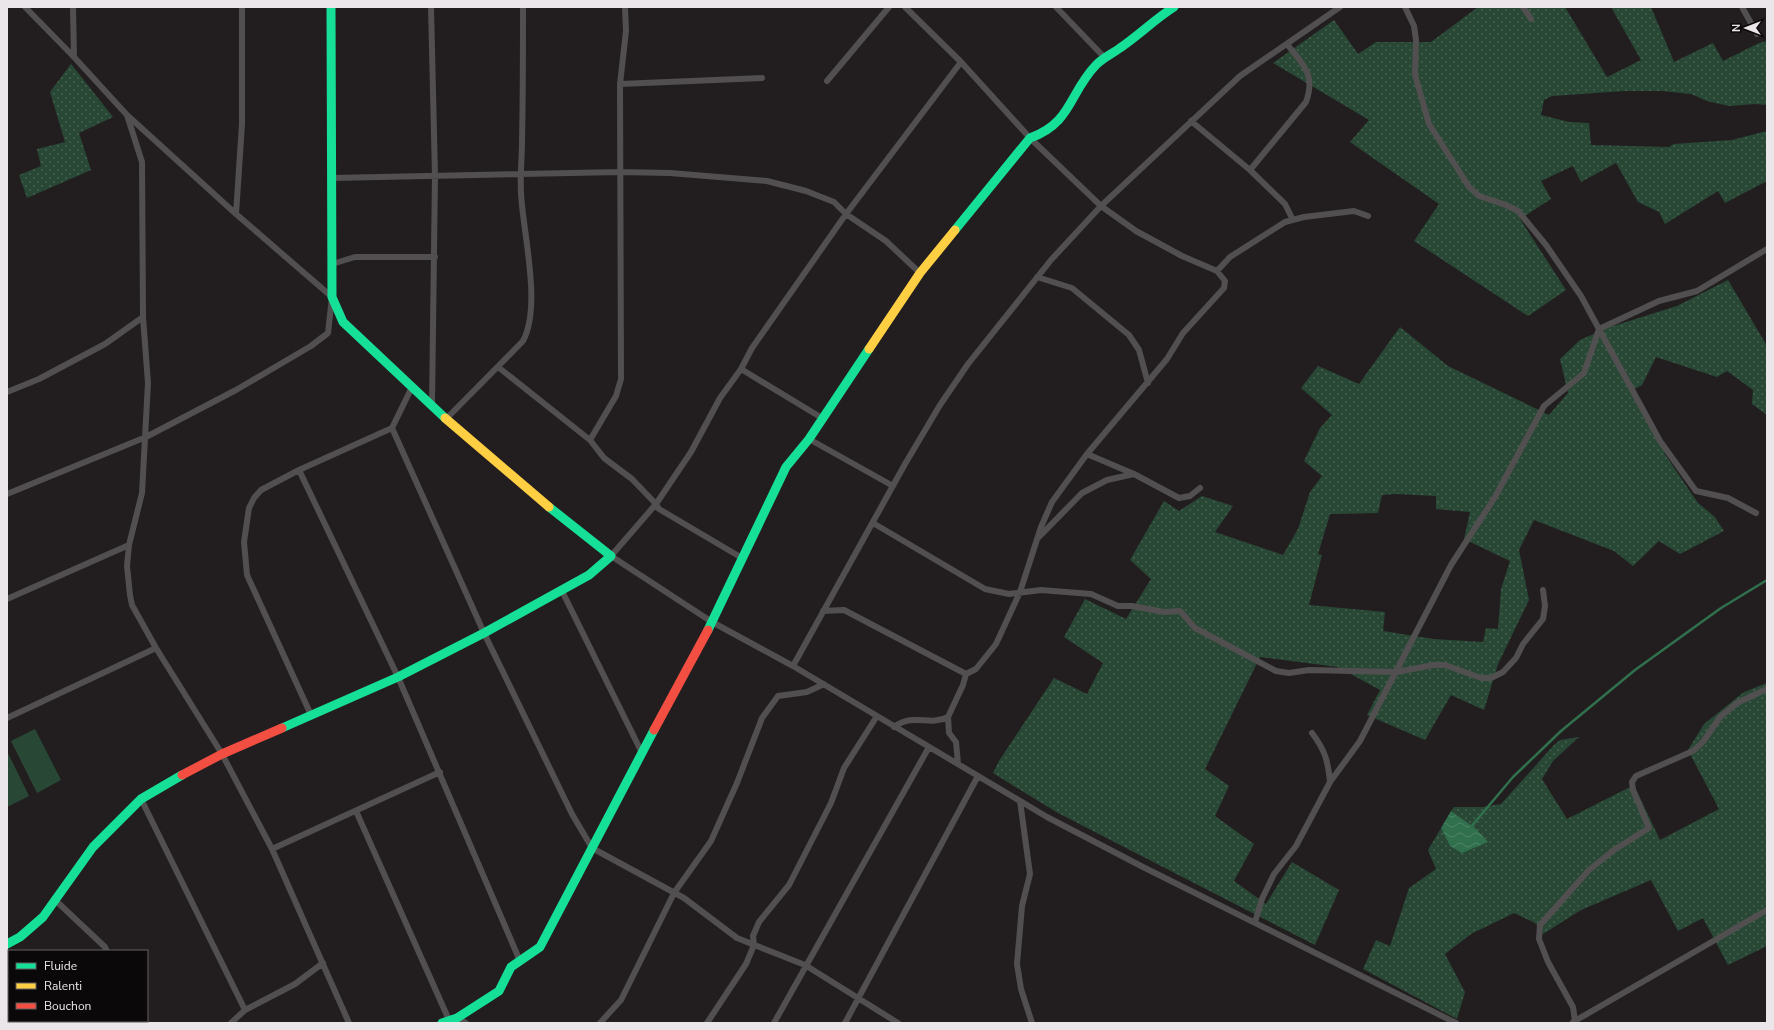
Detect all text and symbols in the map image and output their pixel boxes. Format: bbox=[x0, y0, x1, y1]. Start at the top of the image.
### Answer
north arrow bbox=[1726, 8, 1766, 48]
text: N bbox=[1729, 24, 1744, 32]
legend bbox=[8, 950, 148, 1022]
text: Fluide bbox=[44, 958, 77, 974]
text: Ralenti bbox=[44, 978, 82, 994]
text: Bouchon bbox=[44, 998, 91, 1014]

